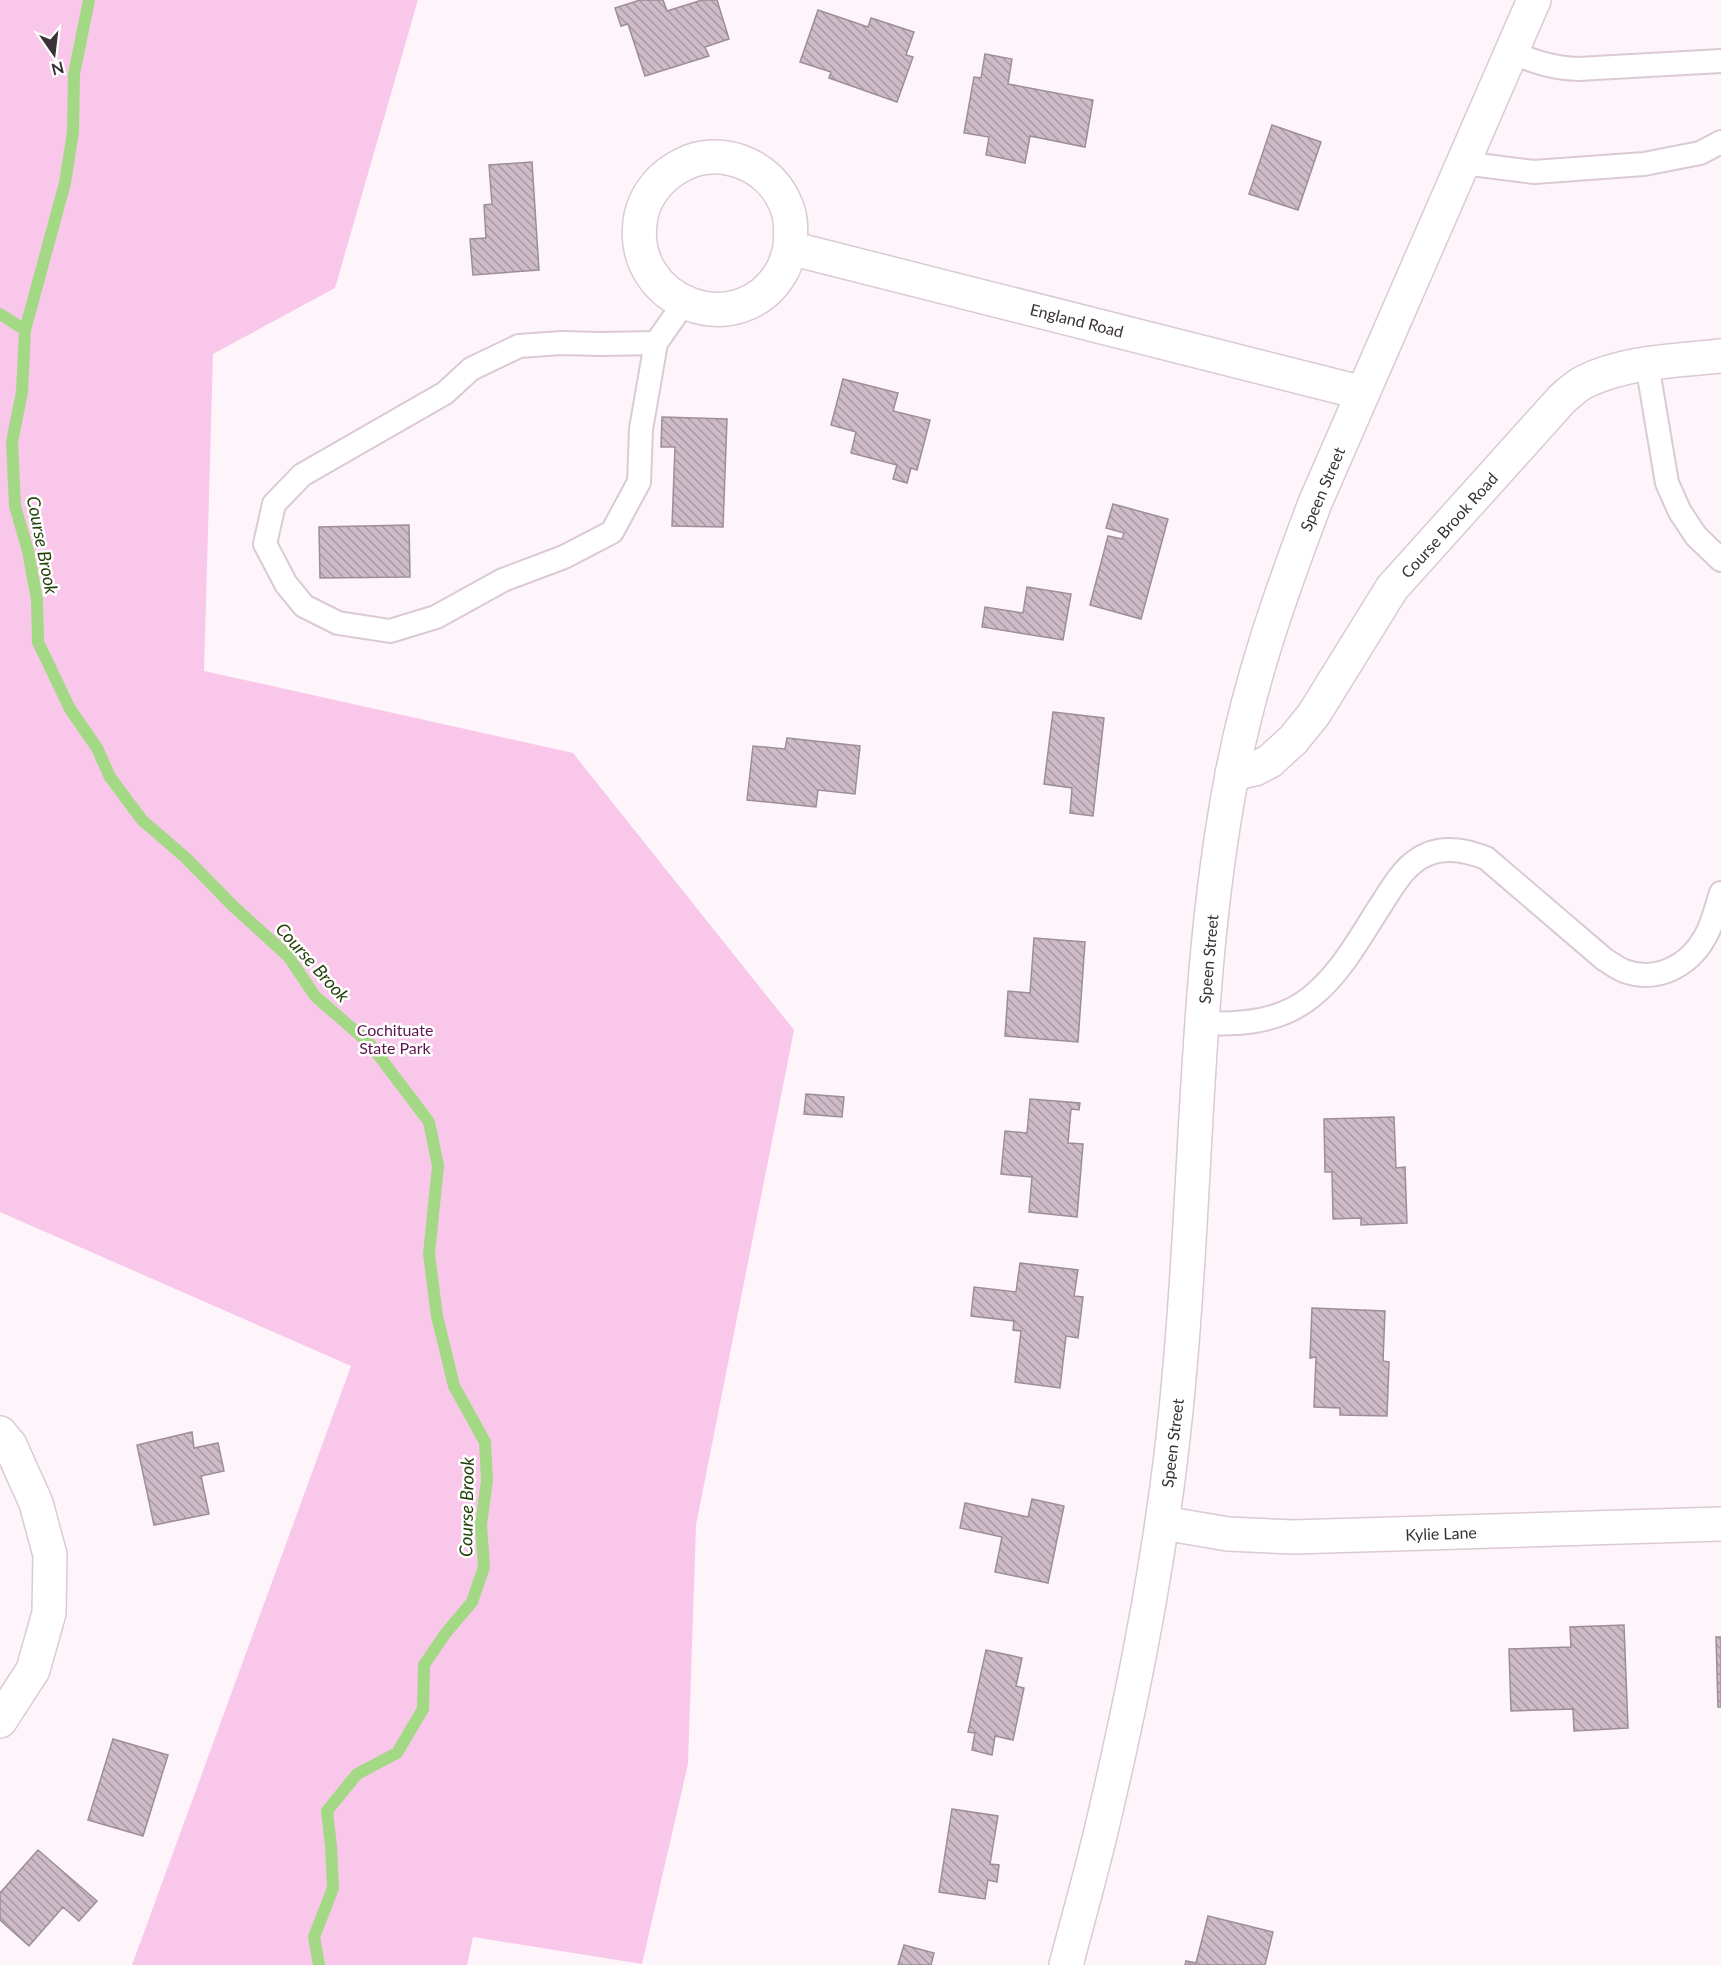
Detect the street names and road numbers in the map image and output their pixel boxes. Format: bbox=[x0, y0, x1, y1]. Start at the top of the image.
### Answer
street label: England Road bbox=[1028, 299, 1126, 341]
street label: Speen Street bbox=[1296, 444, 1348, 534]
street label: Course Brook Road bbox=[1397, 468, 1501, 582]
street label: Speen Street bbox=[1195, 913, 1221, 1004]
street label: Speen Street bbox=[1157, 1397, 1187, 1489]
street label: Kylie Lane bbox=[1405, 1522, 1477, 1544]

